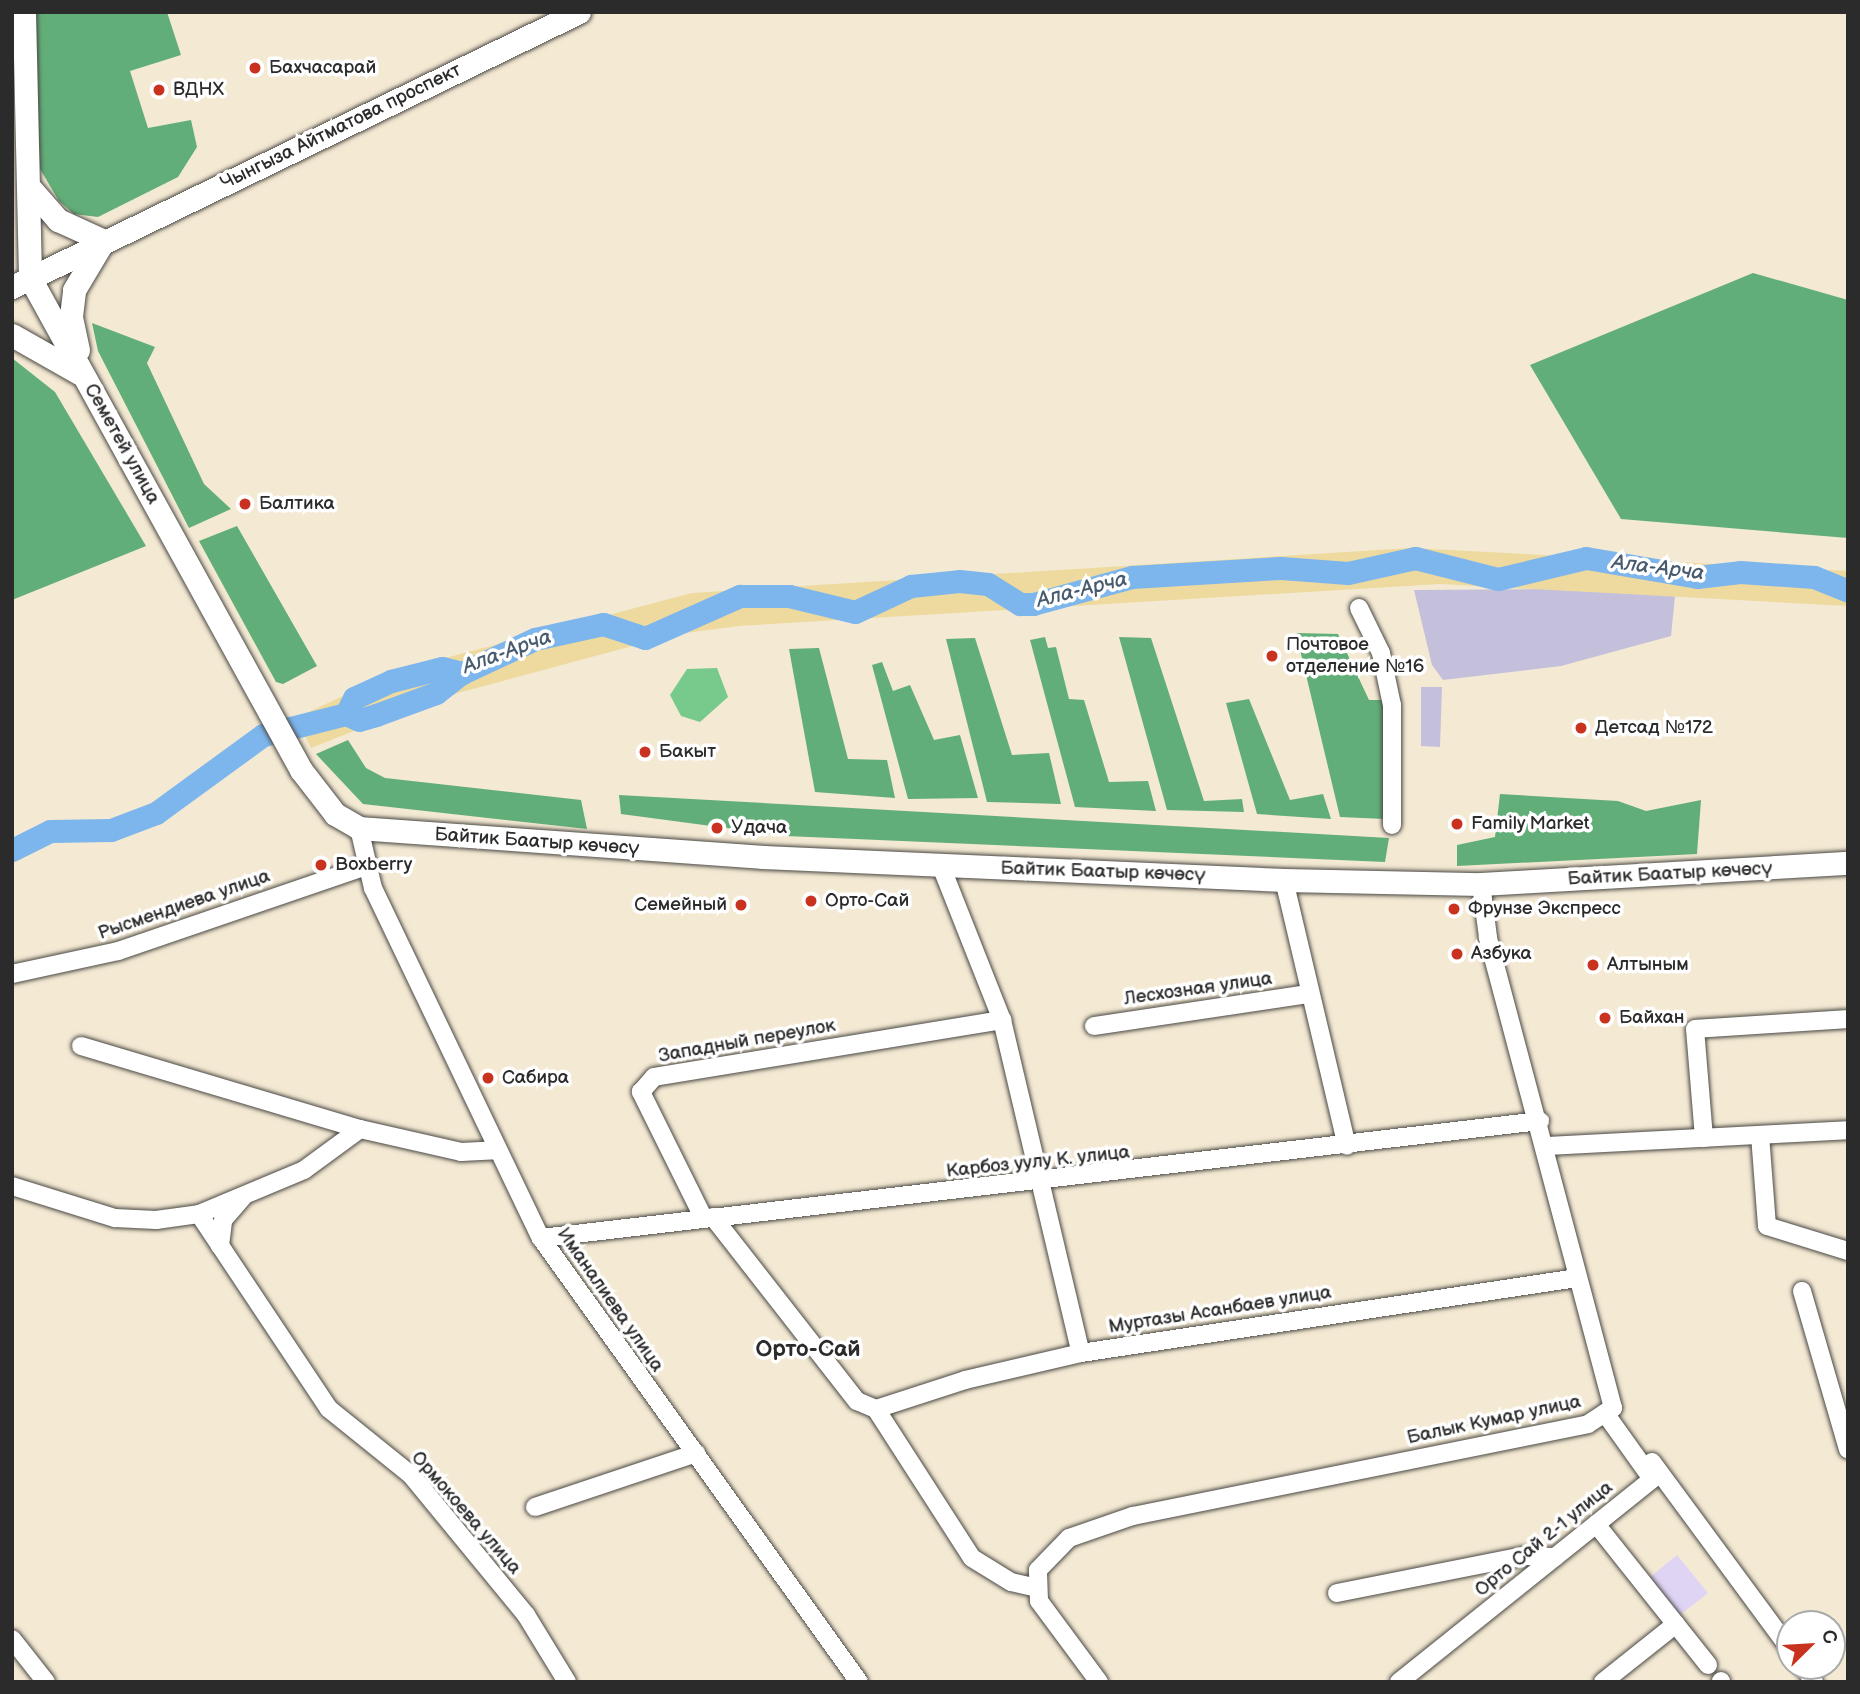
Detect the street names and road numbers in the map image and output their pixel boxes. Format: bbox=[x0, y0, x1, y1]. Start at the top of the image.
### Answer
street label: Чынгыза Айтматова проспект bbox=[217, 59, 465, 195]
street label: Семетей улица bbox=[79, 380, 165, 508]
street label: Байтик Баатыр көчөсү bbox=[434, 823, 640, 861]
street label: Байтик Баатыр көчөсү bbox=[1000, 857, 1206, 887]
street label: Байтик Баатыр көчөсү bbox=[1567, 857, 1773, 891]
street label: Рысмендиева улица bbox=[95, 865, 273, 945]
street label: Лесхозная улица bbox=[1122, 967, 1274, 1011]
street label: Западный переулок bbox=[657, 1014, 837, 1068]
street label: Карбоз уулу К. улица bbox=[945, 1141, 1131, 1183]
street label: Иманалиева улица bbox=[552, 1224, 668, 1376]
street label: Муртазы Асанбаев улица bbox=[1107, 1281, 1333, 1339]
street label: Балык Кумар улица bbox=[1405, 1390, 1583, 1450]
street label: Ормокоева улица bbox=[406, 1447, 526, 1579]
street label: Орто Сай 2-1 улица bbox=[1470, 1476, 1618, 1602]

